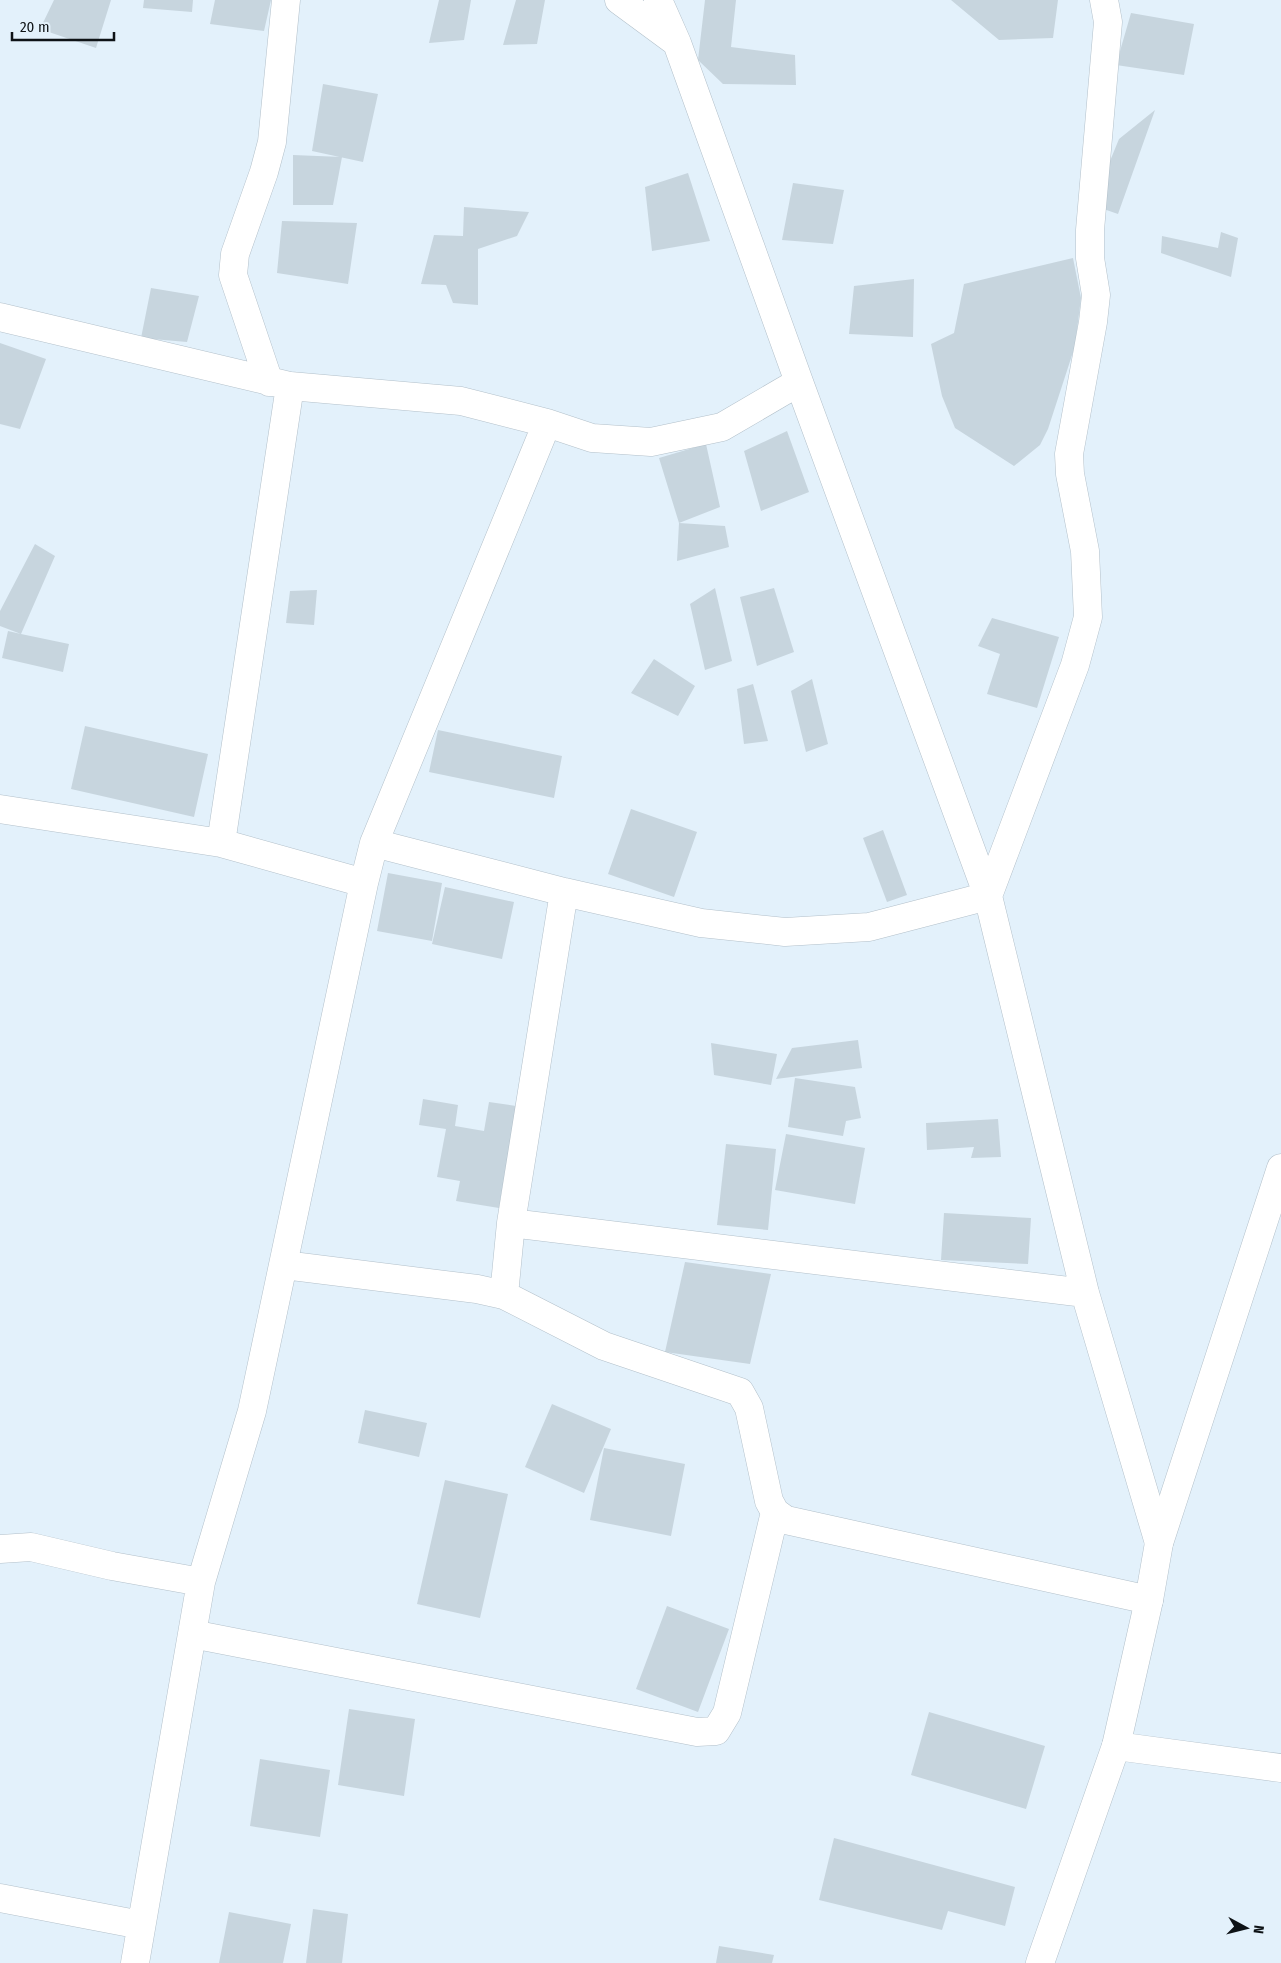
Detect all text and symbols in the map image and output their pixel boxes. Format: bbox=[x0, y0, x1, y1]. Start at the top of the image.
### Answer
scale bar bbox=[12, 10, 115, 42]
text: 20 m bbox=[20, 18, 50, 36]
north arrow bbox=[1221, 1903, 1271, 1953]
text: N bbox=[1249, 1924, 1267, 1935]

